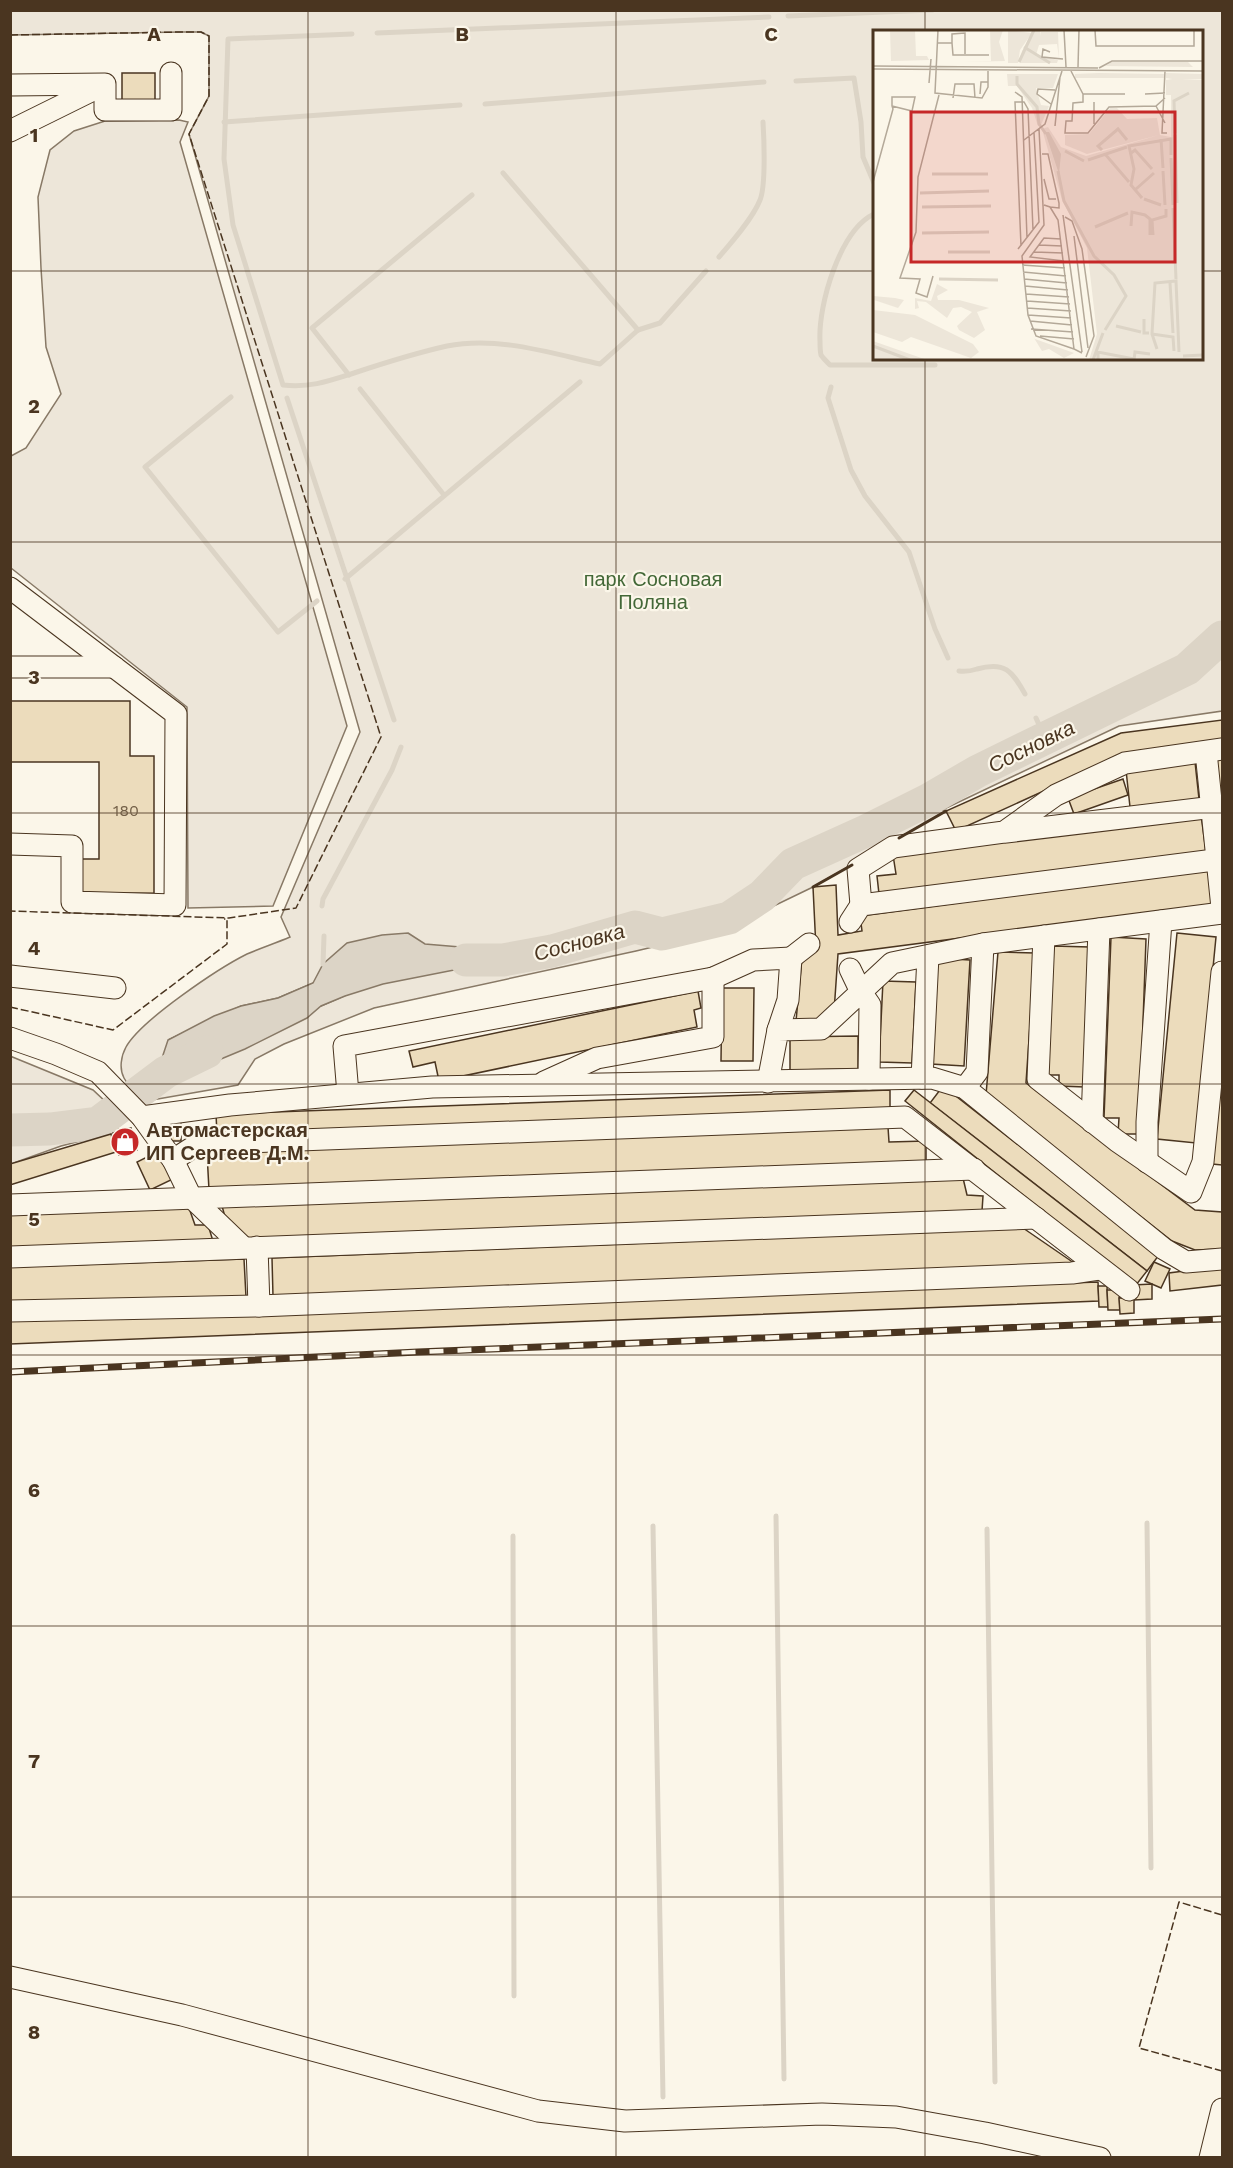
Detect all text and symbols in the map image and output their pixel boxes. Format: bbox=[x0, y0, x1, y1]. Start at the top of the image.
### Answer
text: A bbox=[147, 22, 161, 46]
text: B bbox=[455, 22, 469, 46]
text: C bbox=[764, 22, 778, 46]
inset map bbox=[873, 30, 1203, 360]
text: 1 bbox=[30, 123, 38, 147]
text: 2 bbox=[28, 394, 40, 418]
park label: парк Сосновая Поляна bbox=[584, 567, 722, 614]
text: 3 bbox=[28, 665, 40, 689]
water label: Сосновка bbox=[984, 714, 1078, 778]
house number: 180 bbox=[113, 801, 139, 820]
water label: Сосновка bbox=[531, 918, 627, 966]
text: 4 bbox=[28, 936, 41, 960]
place label: Автомастерская ИП Сергеев Д.М. bbox=[146, 1118, 309, 1165]
shop icon: Автомастерская ИП Сергеев Д.М. bbox=[109, 1126, 141, 1158]
text: 5 bbox=[28, 1207, 40, 1231]
text: 6 bbox=[28, 1478, 40, 1502]
text: 7 bbox=[28, 1749, 40, 1773]
text: 8 bbox=[28, 2020, 40, 2044]

